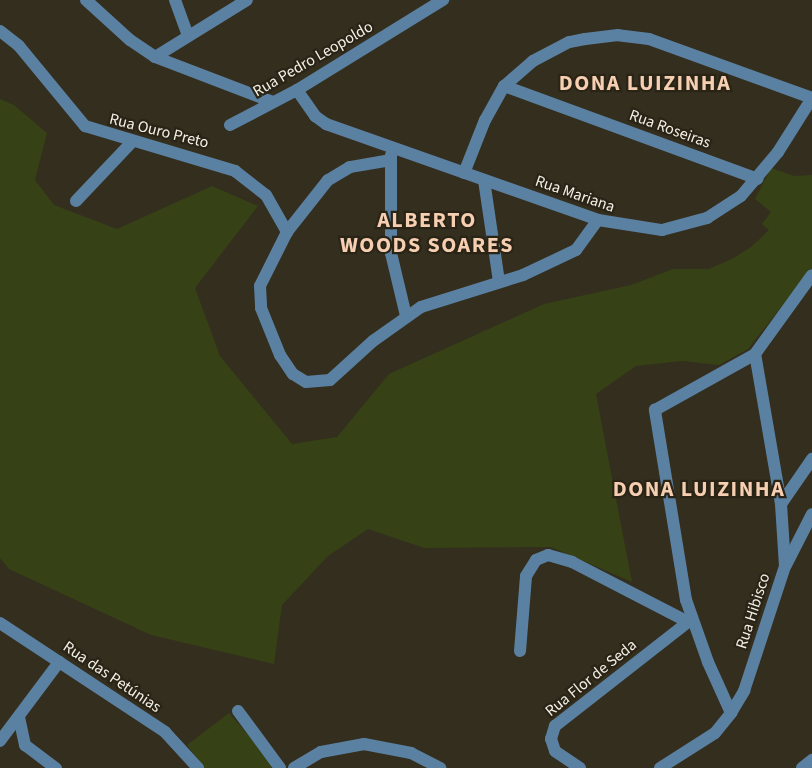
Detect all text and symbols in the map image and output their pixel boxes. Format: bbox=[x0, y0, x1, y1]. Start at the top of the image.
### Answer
street label: Rua Pedro Leopoldo bbox=[250, 17, 376, 101]
district label: DONA LUIZINHA bbox=[559, 71, 731, 97]
street label: Rua Roseiras bbox=[627, 105, 713, 153]
street label: Rua Ouro Preto bbox=[107, 109, 211, 153]
street label: Rua Mariana bbox=[533, 171, 617, 217]
district label: ALBERTO WOODS SOARES bbox=[340, 207, 514, 258]
district label: DONA LUIZINHA bbox=[613, 477, 785, 503]
street label: Rua Hibisco bbox=[732, 571, 774, 651]
street label: Rua Flor de Seda bbox=[541, 635, 641, 721]
street label: Rua das Petúnias bbox=[59, 637, 165, 717]

